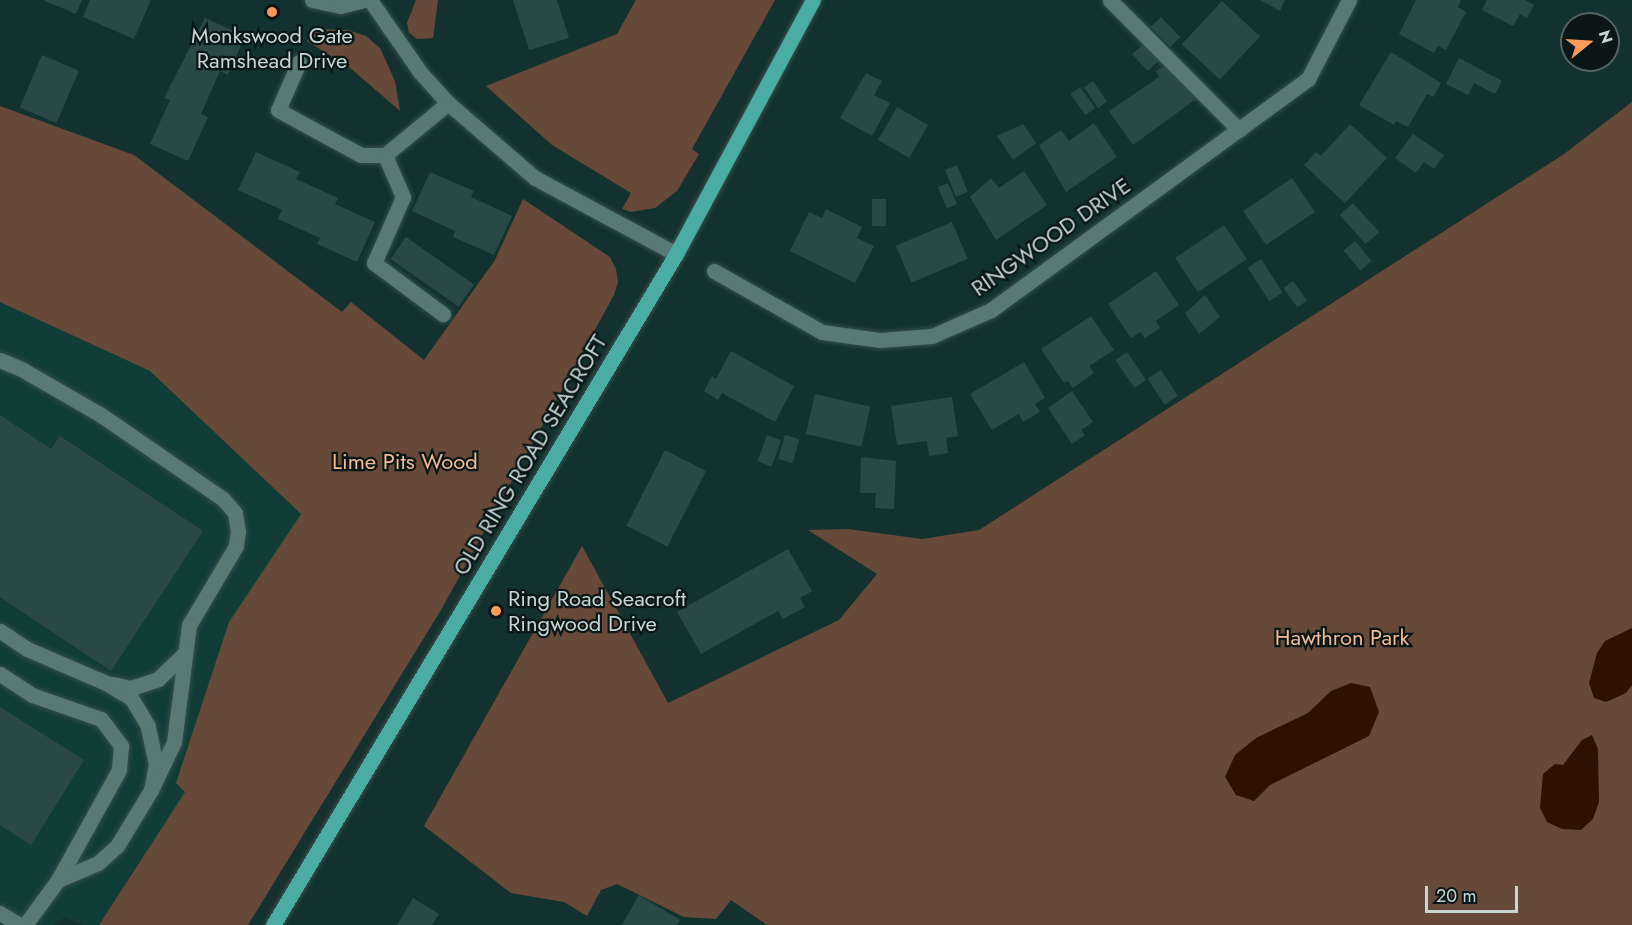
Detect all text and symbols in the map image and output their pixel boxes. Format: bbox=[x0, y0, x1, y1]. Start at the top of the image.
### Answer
marker: Monkswood Gate Ramshead Drive bbox=[265, 5, 279, 19]
north arrow bbox=[1560, 12, 1620, 72]
place label: Monkswood Gate Ramshead Drive bbox=[191, 22, 353, 74]
text: N bbox=[1593, 27, 1619, 47]
street label: RINGWOOD DRIVE bbox=[966, 172, 1136, 302]
street label: OLD RING ROAD SEACROFT bbox=[448, 330, 612, 580]
park label: Lime Pits Wood bbox=[332, 449, 478, 475]
place label: Ring Road Seacroft Ringwood Drive bbox=[508, 585, 686, 636]
marker: Ring Road Seacroft Ringwood Drive bbox=[489, 604, 503, 618]
park label: Hawthron Park bbox=[1275, 625, 1409, 651]
scale bar bbox=[1428, 874, 1521, 912]
text: 20 m bbox=[1436, 883, 1476, 909]

